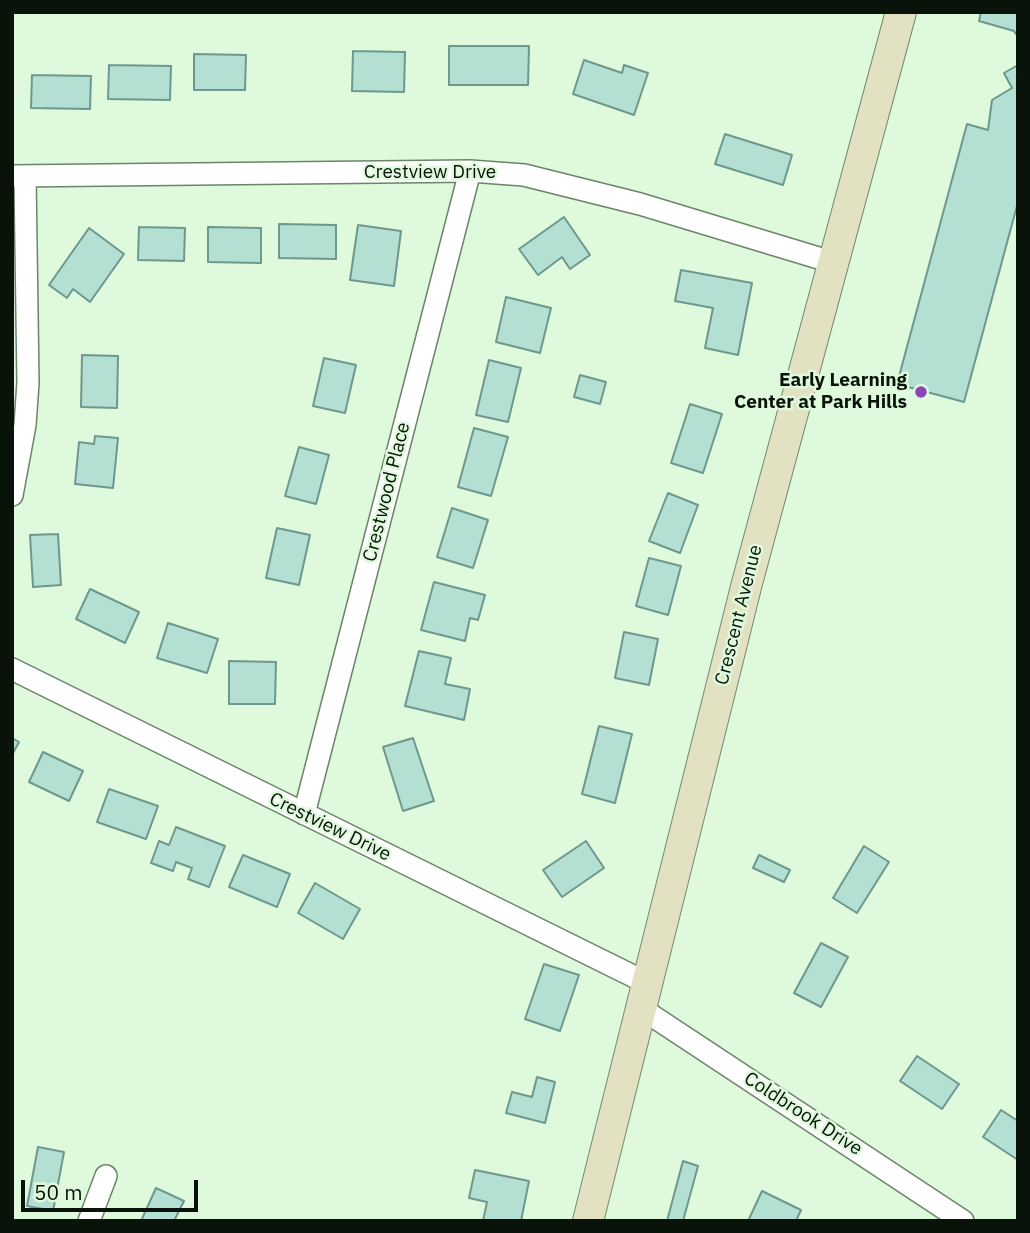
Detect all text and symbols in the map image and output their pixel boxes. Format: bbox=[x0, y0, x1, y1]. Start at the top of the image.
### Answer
street label: Crestview Drive bbox=[364, 162, 496, 184]
place label: Early Learning Center at Park Hills bbox=[734, 370, 907, 414]
marker: Early Learning Center at Park Hills bbox=[913, 384, 929, 400]
street label: Crestwood Place bbox=[359, 420, 415, 564]
street label: Crescent Avenue bbox=[711, 543, 767, 687]
street label: Crestview Drive bbox=[265, 788, 395, 866]
street label: Coldbrook Drive bbox=[740, 1067, 866, 1161]
scale bar bbox=[24, 1166, 201, 1210]
text: 50 m bbox=[34, 1178, 83, 1206]

